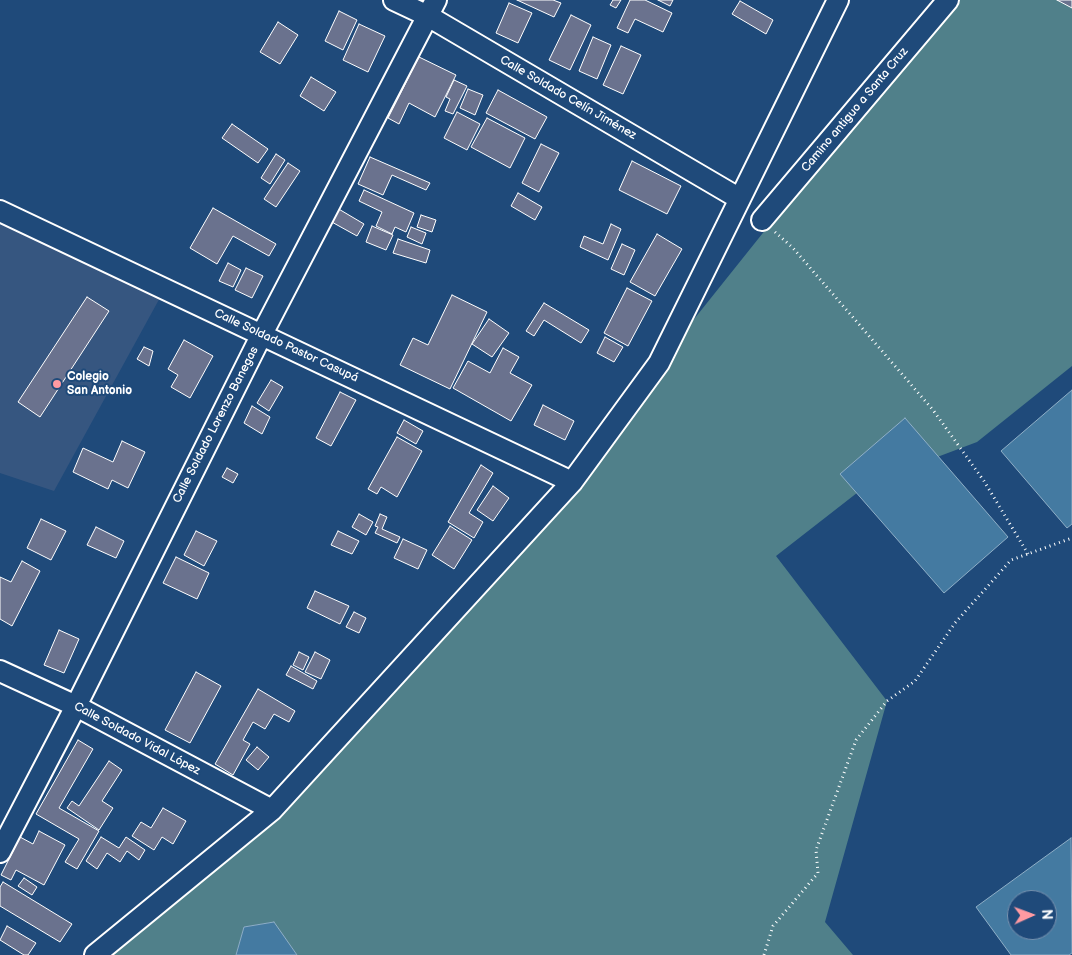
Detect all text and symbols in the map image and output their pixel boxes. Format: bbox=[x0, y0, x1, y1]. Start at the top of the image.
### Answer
street label: Camino antiguo a Santa Cruz bbox=[799, 45, 911, 175]
street label: Calle Soldado Celín Jiménez bbox=[497, 53, 639, 143]
street label: Calle Soldado Pastor Casupá bbox=[212, 306, 360, 386]
street label: Calle Soldado Lorenzo Banegas bbox=[170, 344, 262, 506]
place label: Colegio San Antonio bbox=[67, 370, 132, 398]
marker: Colegio San Antonio bbox=[51, 378, 63, 390]
street label: Calle Soldado Vidal López bbox=[71, 699, 203, 779]
north arrow bbox=[1007, 890, 1057, 940]
text: N bbox=[1038, 909, 1055, 920]

